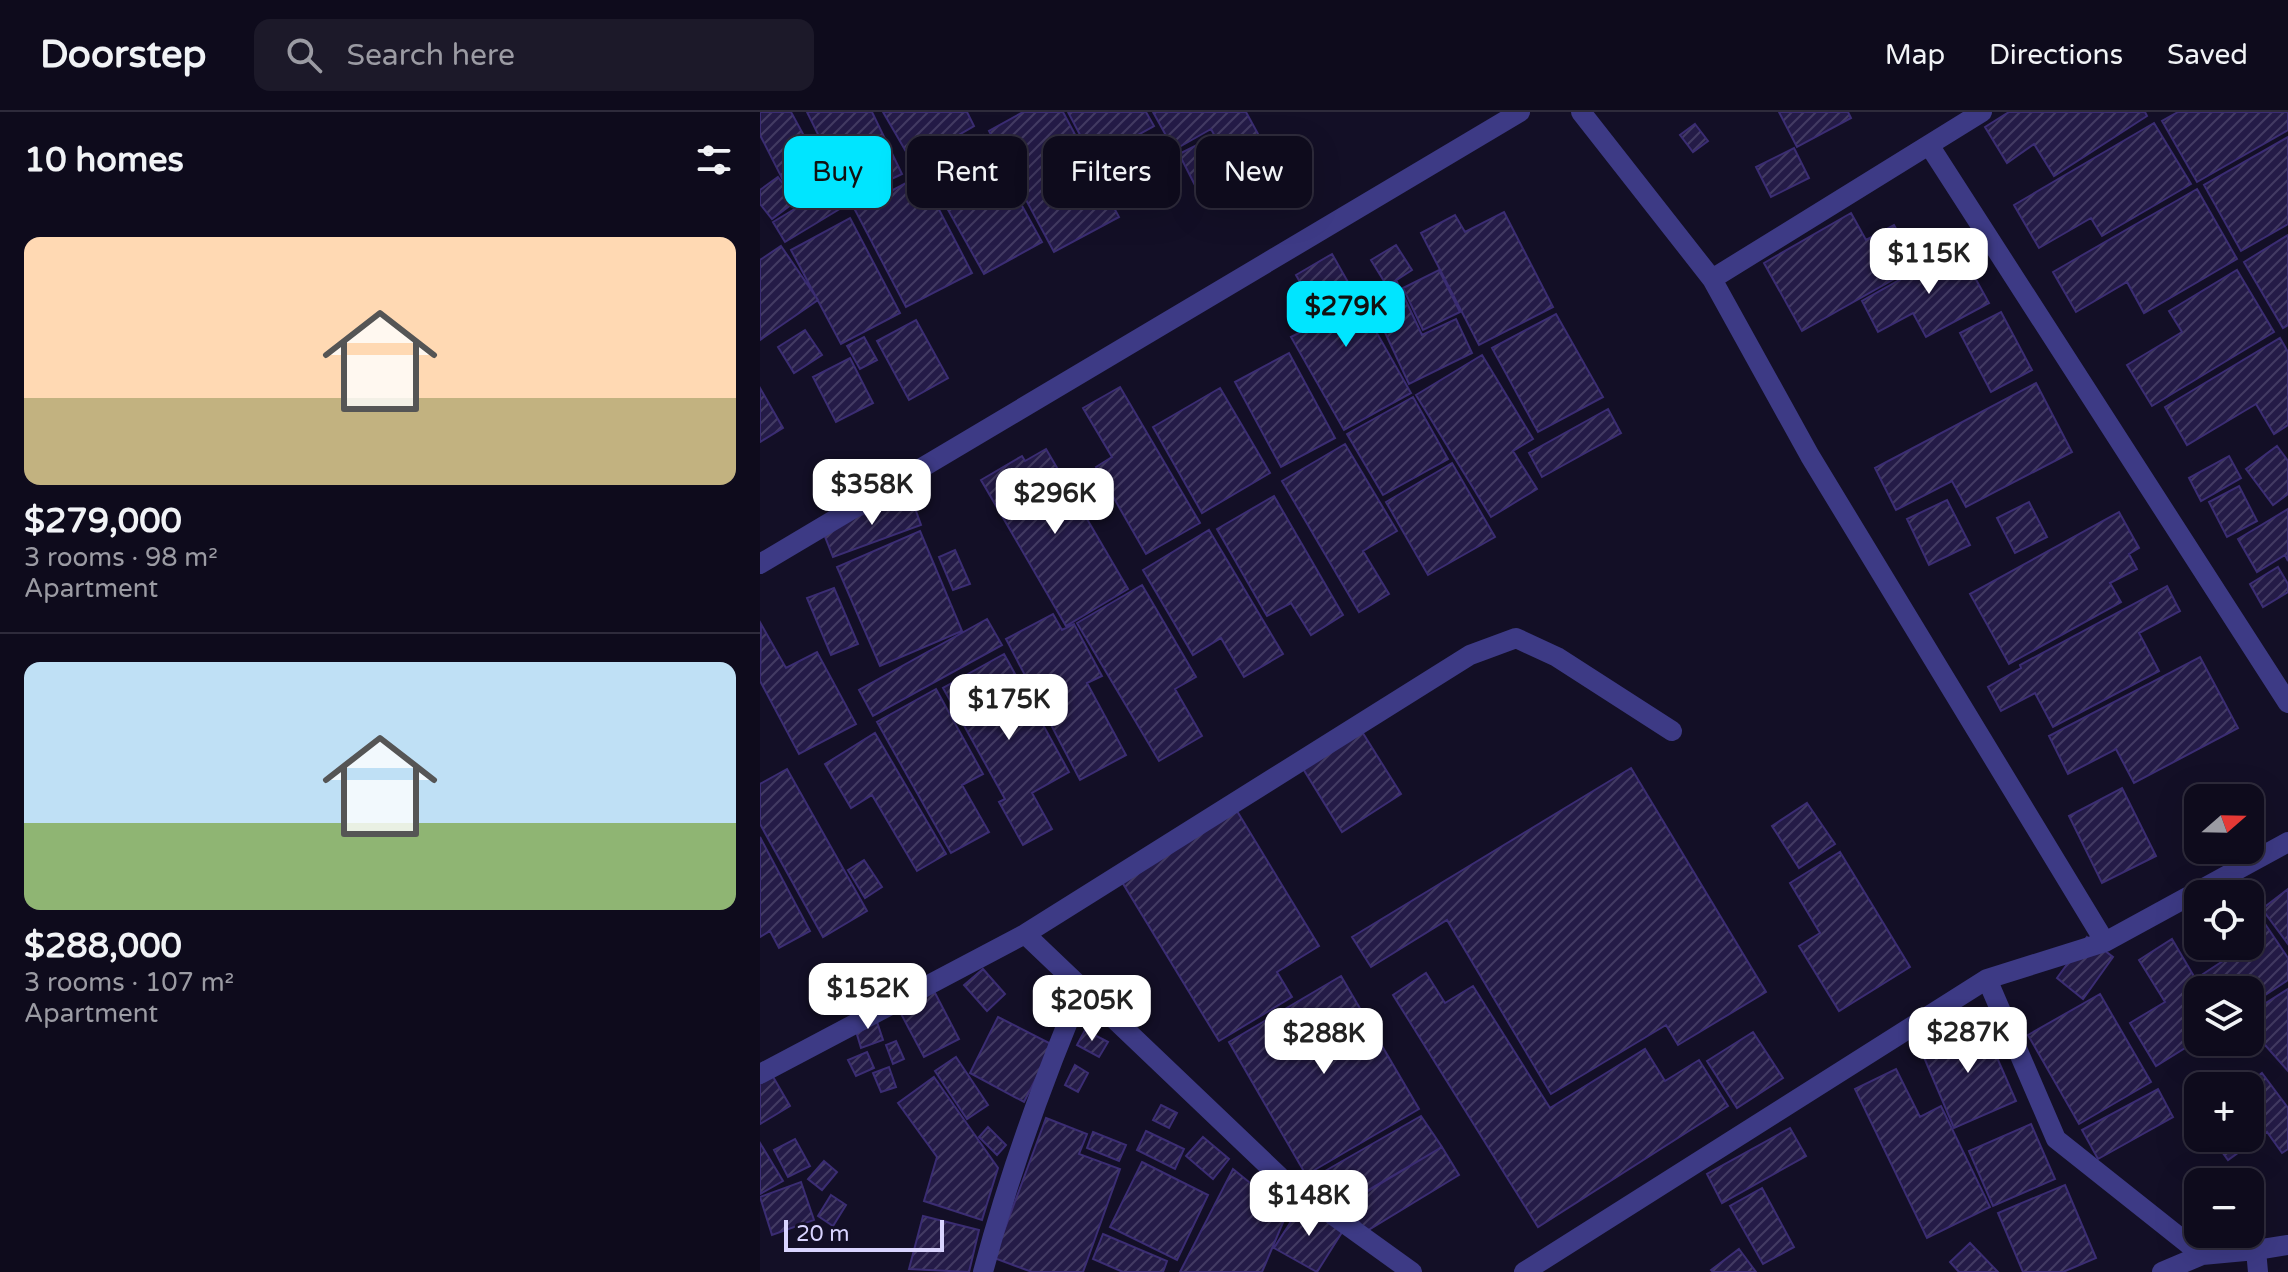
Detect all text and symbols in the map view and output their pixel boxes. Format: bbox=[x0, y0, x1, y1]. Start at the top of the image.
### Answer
search box bbox=[254, 19, 814, 91]
text: Doorstep bbox=[40, 32, 206, 78]
icon: search bbox=[282, 33, 326, 77]
text: Search here bbox=[346, 37, 515, 74]
text: Map bbox=[1885, 38, 1945, 72]
text: Directions bbox=[1989, 38, 2123, 72]
text: Saved bbox=[2167, 38, 2248, 72]
chip: Buy bbox=[784, 136, 891, 208]
chip: Rent bbox=[907, 136, 1027, 208]
chip: Filters bbox=[1043, 136, 1180, 208]
chip: New bbox=[1196, 136, 1312, 208]
icon: filters bbox=[692, 138, 736, 182]
text: 10 homes bbox=[24, 140, 184, 181]
pin: $115K bbox=[1873, 228, 1985, 296]
text: $115K bbox=[1888, 238, 1970, 269]
pin: $279K bbox=[1290, 281, 1402, 349]
icon: home bbox=[308, 289, 452, 433]
text: $279K bbox=[1305, 291, 1387, 322]
pin: $358K bbox=[816, 459, 928, 527]
pin: $296K bbox=[999, 468, 1111, 536]
text: $358K bbox=[831, 469, 913, 500]
text: $296K bbox=[1014, 478, 1096, 509]
text: $279,000 bbox=[24, 501, 182, 542]
text: 3 rooms · 98 m² bbox=[24, 542, 218, 573]
text: Apartment bbox=[24, 573, 158, 604]
pin: $175K bbox=[953, 674, 1065, 742]
text: $175K bbox=[968, 684, 1050, 715]
icon: home bbox=[308, 714, 452, 858]
north arrow bbox=[2184, 784, 2264, 864]
map controls bbox=[2184, 784, 2264, 1248]
button: locate bbox=[2184, 880, 2264, 960]
text: $288,000 bbox=[24, 926, 182, 967]
pin: $152K bbox=[812, 963, 924, 1031]
text: 3 rooms · 107 m² bbox=[24, 967, 234, 998]
text: $152K bbox=[827, 973, 909, 1004]
pin: $205K bbox=[1036, 975, 1148, 1043]
button: layers bbox=[2184, 976, 2264, 1056]
text: $205K bbox=[1051, 985, 1133, 1016]
text: Apartment bbox=[24, 998, 158, 1029]
pin: $287K bbox=[1912, 1007, 2024, 1075]
pin: $288K bbox=[1268, 1008, 1380, 1076]
text: $287K bbox=[1927, 1017, 2009, 1048]
text: $288K bbox=[1283, 1018, 1365, 1049]
button: + bbox=[2184, 1072, 2264, 1152]
button: − bbox=[2184, 1168, 2264, 1248]
pin: $148K bbox=[1253, 1170, 1365, 1238]
text: $148K bbox=[1268, 1180, 1350, 1211]
scale bar bbox=[784, 1216, 944, 1252]
text: 20 m bbox=[796, 1221, 850, 1247]

